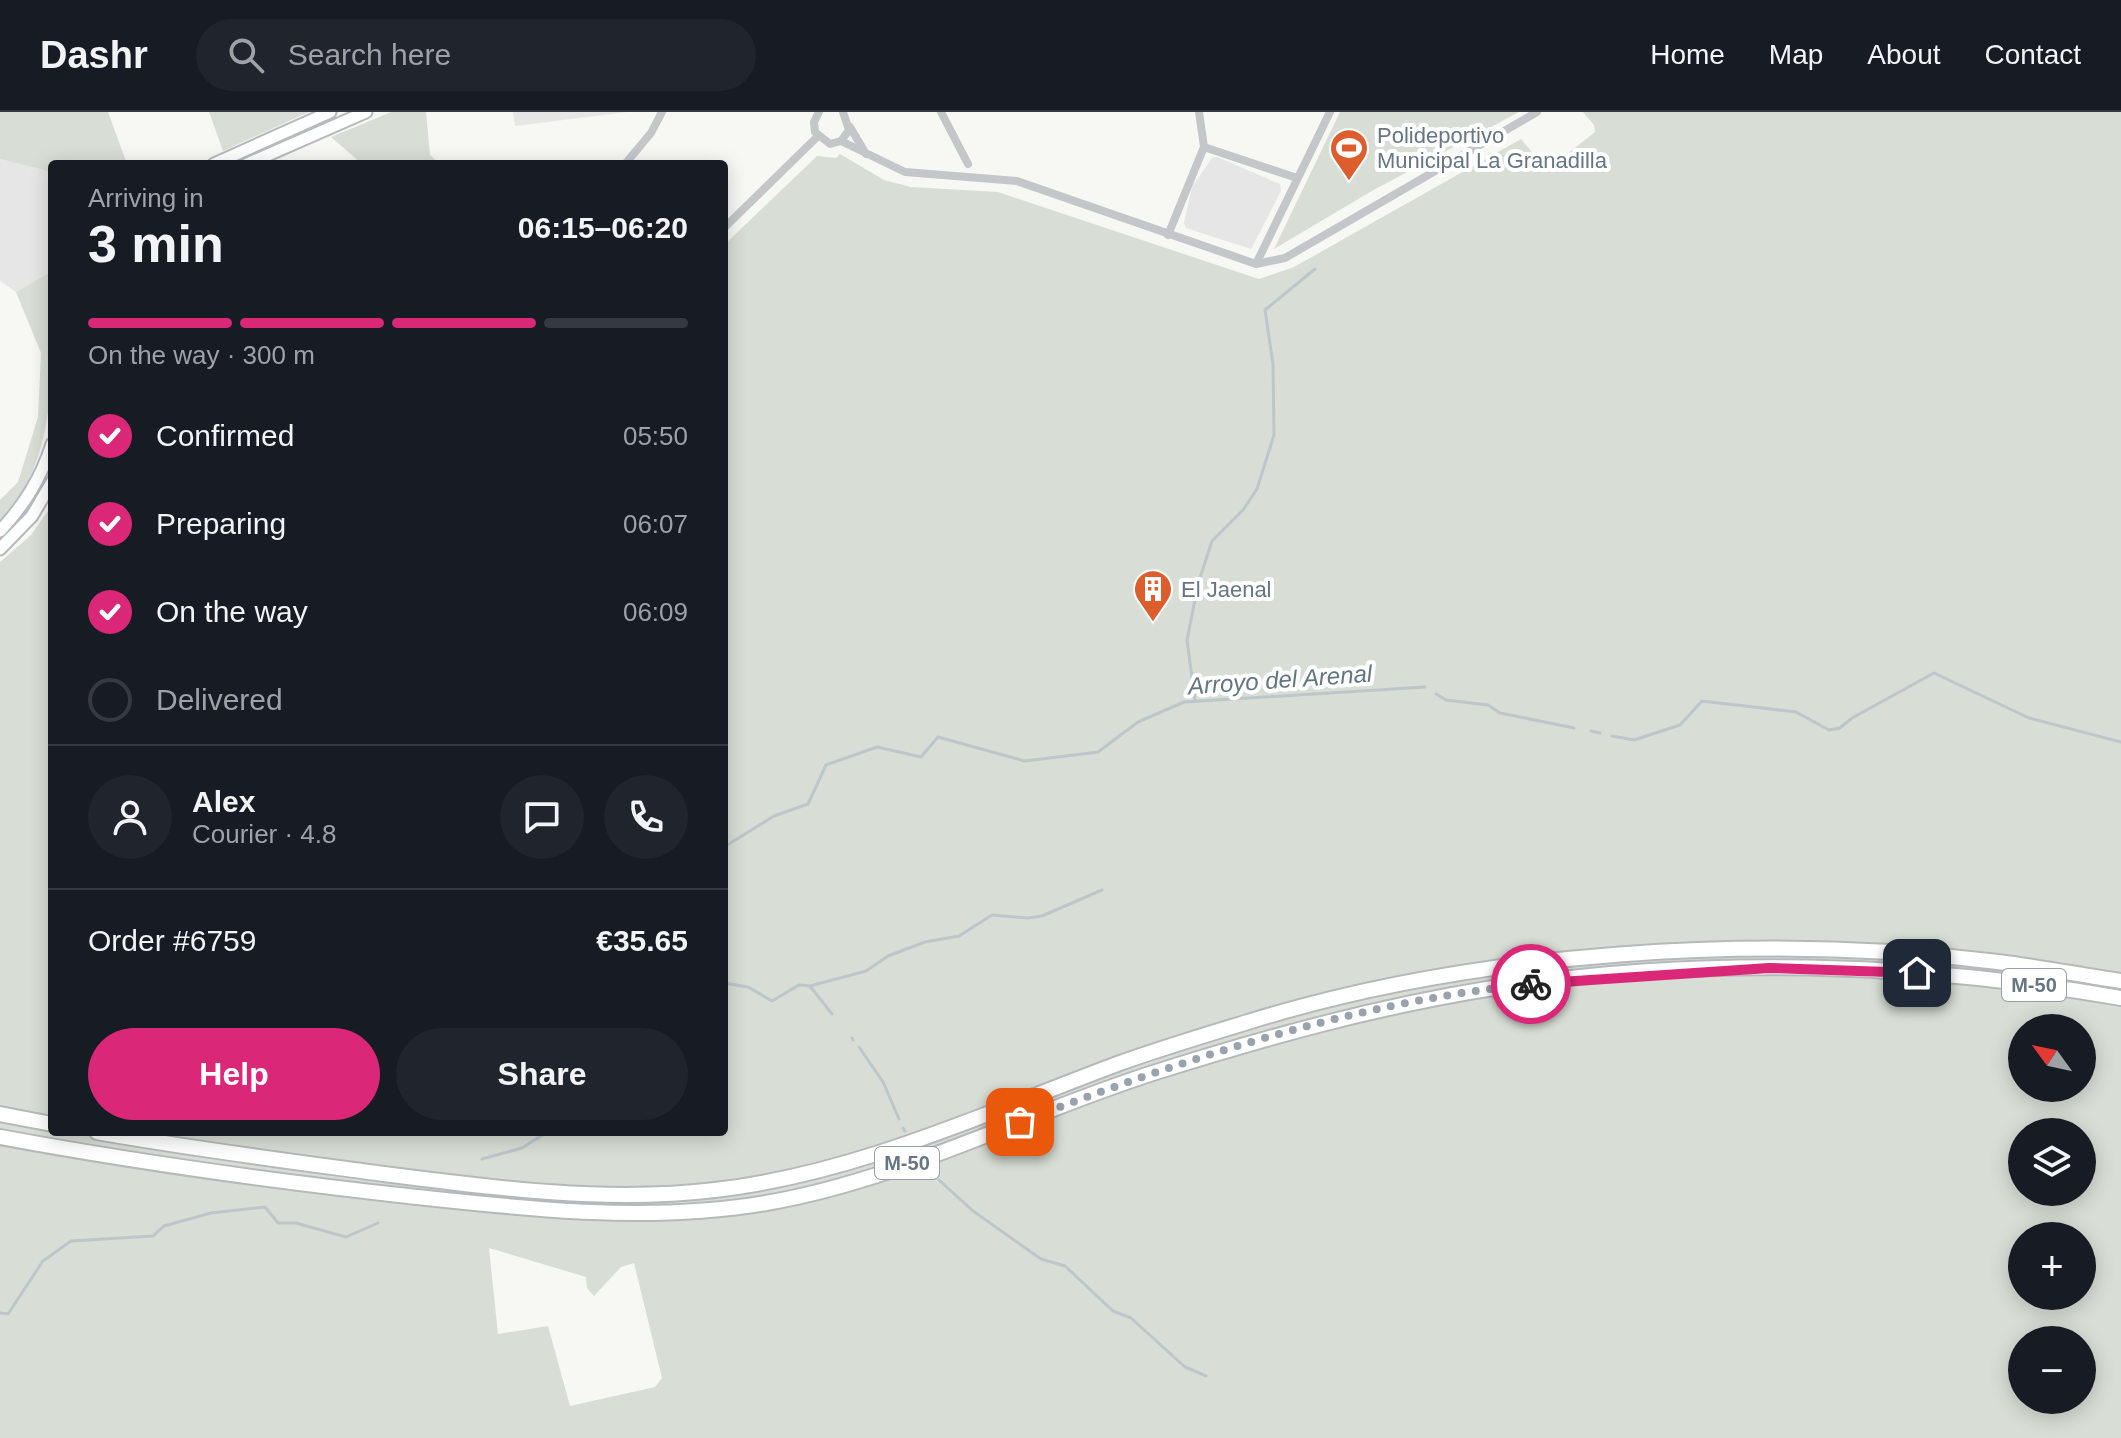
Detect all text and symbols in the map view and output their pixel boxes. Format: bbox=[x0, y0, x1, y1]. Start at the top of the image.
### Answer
search box bbox=[196, 19, 756, 91]
icon: search bbox=[224, 33, 268, 77]
text: Dashr bbox=[40, 34, 148, 76]
text: Search here bbox=[288, 38, 451, 71]
text: Home bbox=[1650, 39, 1725, 70]
text: Map bbox=[1769, 39, 1823, 70]
text: About bbox=[1867, 39, 1941, 70]
text: Contact bbox=[1985, 39, 2081, 70]
place label: Polideportivo Municipal La Granadilla bbox=[1377, 123, 1608, 173]
sports icon: Polideportivo Municipal La Granadilla bbox=[1328, 127, 1370, 182]
text: Arriving in bbox=[88, 183, 204, 213]
text: 06:15–06:20 bbox=[518, 211, 688, 244]
text: 3 min bbox=[88, 215, 224, 273]
text: On the way · 300 m bbox=[88, 340, 315, 370]
icon: check bbox=[88, 414, 132, 458]
text: Confirmed bbox=[156, 419, 294, 452]
text: 05:50 bbox=[623, 421, 688, 451]
icon: check bbox=[88, 502, 132, 546]
text: Preparing bbox=[156, 507, 286, 540]
text: 06:07 bbox=[623, 509, 688, 539]
building icon: El Jaenal bbox=[1132, 568, 1174, 623]
place label: El Jaenal bbox=[1181, 577, 1272, 602]
icon: check bbox=[88, 590, 132, 634]
text: On the way bbox=[156, 595, 308, 628]
text: 06:09 bbox=[623, 597, 688, 627]
water label: Arroyo del Arenal bbox=[1185, 660, 1374, 700]
text: Delivered bbox=[156, 683, 283, 716]
button: person bbox=[88, 775, 172, 859]
button: chat bbox=[500, 775, 584, 859]
button: phone bbox=[604, 775, 688, 859]
text: Alex bbox=[192, 785, 255, 818]
text: Courier · 4.8 bbox=[192, 819, 337, 849]
text: Order #6759 bbox=[88, 924, 256, 957]
text: €35.65 bbox=[596, 924, 688, 957]
pin bbox=[1883, 939, 1951, 1007]
courier bbox=[1491, 944, 1571, 1024]
icon: home bbox=[1895, 951, 1939, 995]
icon: bike bbox=[1509, 962, 1553, 1006]
road number: M-50 bbox=[2002, 969, 2066, 1001]
north arrow bbox=[2008, 1014, 2096, 1102]
map controls bbox=[2008, 1014, 2096, 1414]
button: Help bbox=[88, 1028, 380, 1120]
button: Share bbox=[396, 1028, 688, 1120]
pin bbox=[986, 1088, 1054, 1156]
icon: bag bbox=[998, 1100, 1042, 1144]
button: layers bbox=[2008, 1118, 2096, 1206]
road number: M-50 bbox=[875, 1147, 939, 1179]
button: + bbox=[2008, 1222, 2096, 1310]
button: − bbox=[2008, 1326, 2096, 1414]

